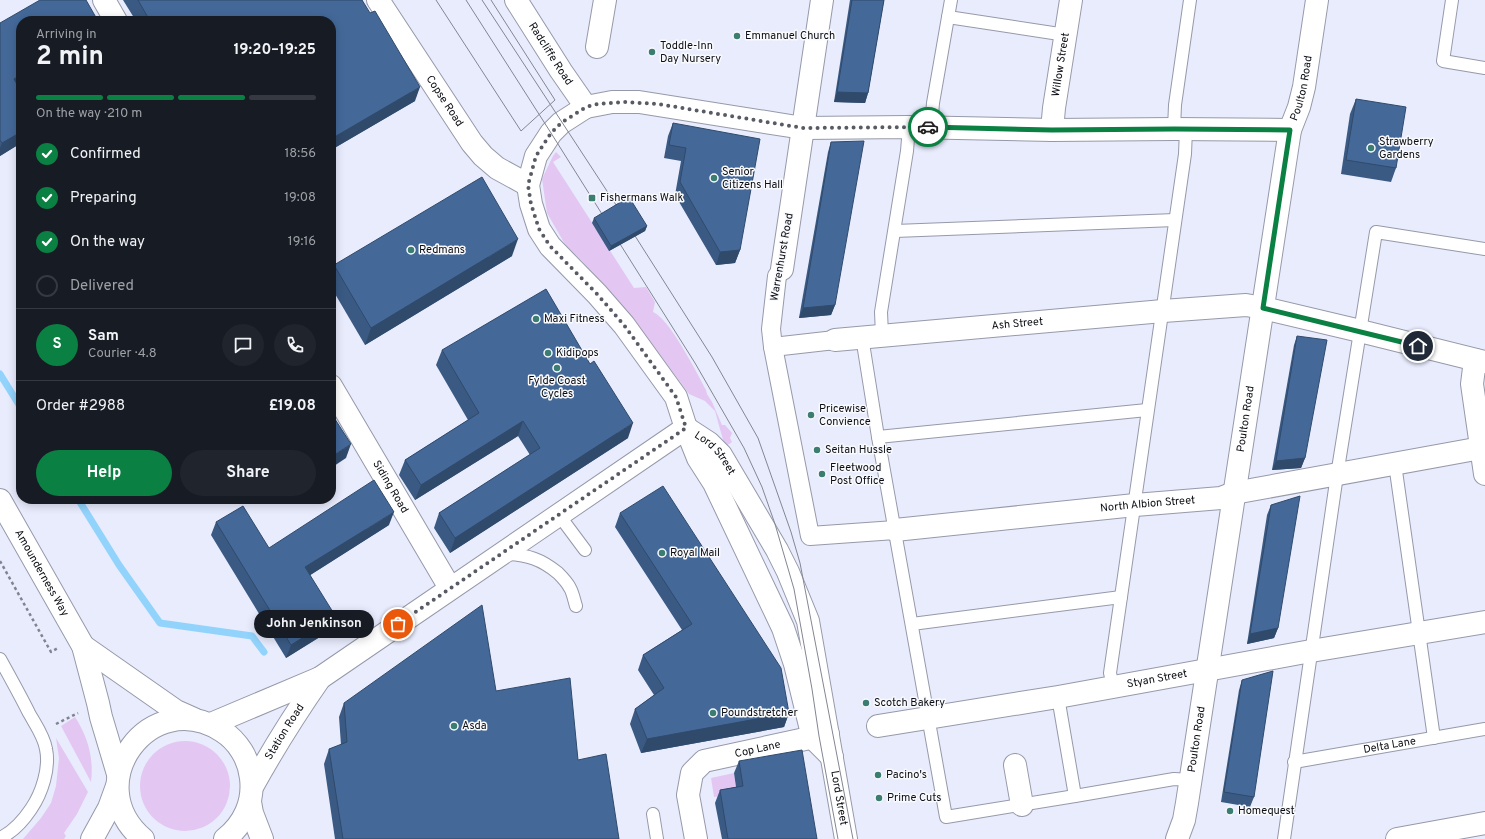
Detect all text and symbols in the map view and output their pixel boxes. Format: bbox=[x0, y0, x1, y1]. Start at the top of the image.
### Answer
street label: Radcliffe Road bbox=[525, 20, 576, 88]
text: Arriving in bbox=[36, 27, 97, 43]
place label: Emmanuel Church bbox=[745, 29, 835, 43]
marker: Emmanuel Church bbox=[732, 31, 742, 41]
street label: Willow Street bbox=[1049, 32, 1073, 98]
place label: Toddle-Inn Day Nursery bbox=[660, 39, 721, 66]
text: 2 min bbox=[36, 41, 104, 74]
text: 19:20–19:25 bbox=[233, 41, 316, 60]
marker: Toddle-Inn Day Nursery bbox=[647, 47, 657, 57]
street label: Poulton Road bbox=[1287, 55, 1316, 123]
street label: Copse Road bbox=[423, 73, 466, 129]
text: On the way · 210 m bbox=[36, 106, 142, 122]
courier bbox=[908, 107, 948, 147]
icon: car bbox=[917, 116, 939, 138]
place label: Strawberry Gardens bbox=[1379, 135, 1434, 162]
icon: check bbox=[36, 143, 58, 165]
marker: Strawberry Gardens bbox=[1366, 143, 1376, 153]
text: Confirmed bbox=[70, 145, 141, 164]
text: 18:56 bbox=[284, 146, 316, 162]
place label: Senior Citizens Hall bbox=[722, 165, 783, 192]
marker: Senior Citizens Hall bbox=[709, 173, 719, 183]
icon: check bbox=[36, 187, 58, 209]
text: Preparing bbox=[70, 189, 137, 208]
text: 19:08 bbox=[284, 190, 316, 206]
place label: Fishermans Walk bbox=[600, 191, 683, 205]
marker: Fishermans Walk bbox=[587, 193, 597, 203]
street label: Warrenhurst Road bbox=[767, 212, 797, 302]
icon: check bbox=[36, 231, 58, 253]
text: On the way bbox=[70, 233, 145, 252]
text: 19:16 bbox=[288, 234, 316, 250]
place label: Redmans bbox=[419, 243, 465, 257]
marker: Redmans bbox=[406, 245, 416, 255]
text: Delivered bbox=[70, 277, 134, 296]
place label: Maxi Fitness bbox=[544, 312, 605, 326]
marker: Maxi Fitness bbox=[531, 314, 541, 324]
street label: Ash Street bbox=[991, 315, 1044, 333]
button: chat bbox=[222, 324, 264, 366]
button: phone bbox=[274, 324, 316, 366]
text: Sam bbox=[88, 327, 119, 346]
pin bbox=[1401, 329, 1435, 363]
text: S bbox=[52, 335, 62, 354]
icon: home bbox=[1407, 335, 1429, 357]
text: Courier · 4.8 bbox=[88, 346, 157, 362]
place label: Kidipops bbox=[556, 346, 599, 360]
marker: Kidipops bbox=[543, 348, 553, 358]
marker: Fylde Coast Cycles bbox=[552, 363, 562, 373]
place label: Fylde Coast Cycles bbox=[528, 374, 586, 401]
street label: Poulton Road bbox=[1234, 385, 1258, 453]
text: Order #2988 bbox=[36, 397, 125, 416]
text: £19.08 bbox=[269, 397, 316, 416]
place label: Pricewise Convience bbox=[819, 402, 871, 429]
marker: Pricewise Convience bbox=[806, 410, 816, 420]
street label: Lord Street bbox=[692, 428, 738, 478]
place label: Seitan Hussle bbox=[825, 443, 892, 457]
marker: Seitan Hussle bbox=[812, 445, 822, 455]
button: Help bbox=[36, 450, 172, 496]
button: Share bbox=[180, 450, 316, 496]
street label: Siding Road bbox=[369, 458, 411, 516]
place label: Fleetwood Post Office bbox=[830, 461, 885, 488]
marker: Fleetwood Post Office bbox=[817, 469, 827, 479]
street label: North Albion Street bbox=[1100, 493, 1196, 516]
street label: Amounderness Way bbox=[11, 527, 72, 619]
place label: Royal Mail bbox=[670, 546, 720, 560]
marker: Royal Mail bbox=[657, 548, 667, 558]
pin bbox=[381, 607, 415, 641]
callout: John Jenkinson bbox=[254, 610, 374, 638]
icon: bag bbox=[387, 613, 409, 635]
text: John Jenkinson bbox=[266, 616, 362, 632]
street label: Styan Street bbox=[1126, 667, 1188, 691]
place label: Scotch Bakery bbox=[874, 696, 945, 710]
marker: Scotch Bakery bbox=[861, 698, 871, 708]
street label: Station Road bbox=[262, 701, 307, 762]
street label: Poulton Road bbox=[1185, 705, 1209, 773]
place label: Poundstretcher bbox=[721, 706, 798, 720]
marker: Poundstretcher bbox=[708, 708, 718, 718]
place label: Asda bbox=[462, 719, 487, 733]
marker: Asda bbox=[449, 721, 459, 731]
street label: Delta Lane bbox=[1362, 734, 1417, 757]
street label: Cop Lane bbox=[733, 738, 782, 761]
place label: Pacino's bbox=[886, 768, 927, 782]
street label: Lord Street bbox=[827, 770, 851, 827]
marker: Pacino's bbox=[873, 770, 883, 780]
place label: Prime Cuts bbox=[887, 791, 941, 805]
marker: Prime Cuts bbox=[874, 793, 884, 803]
place label: Homequest bbox=[1238, 804, 1295, 818]
marker: Homequest bbox=[1225, 806, 1235, 816]

